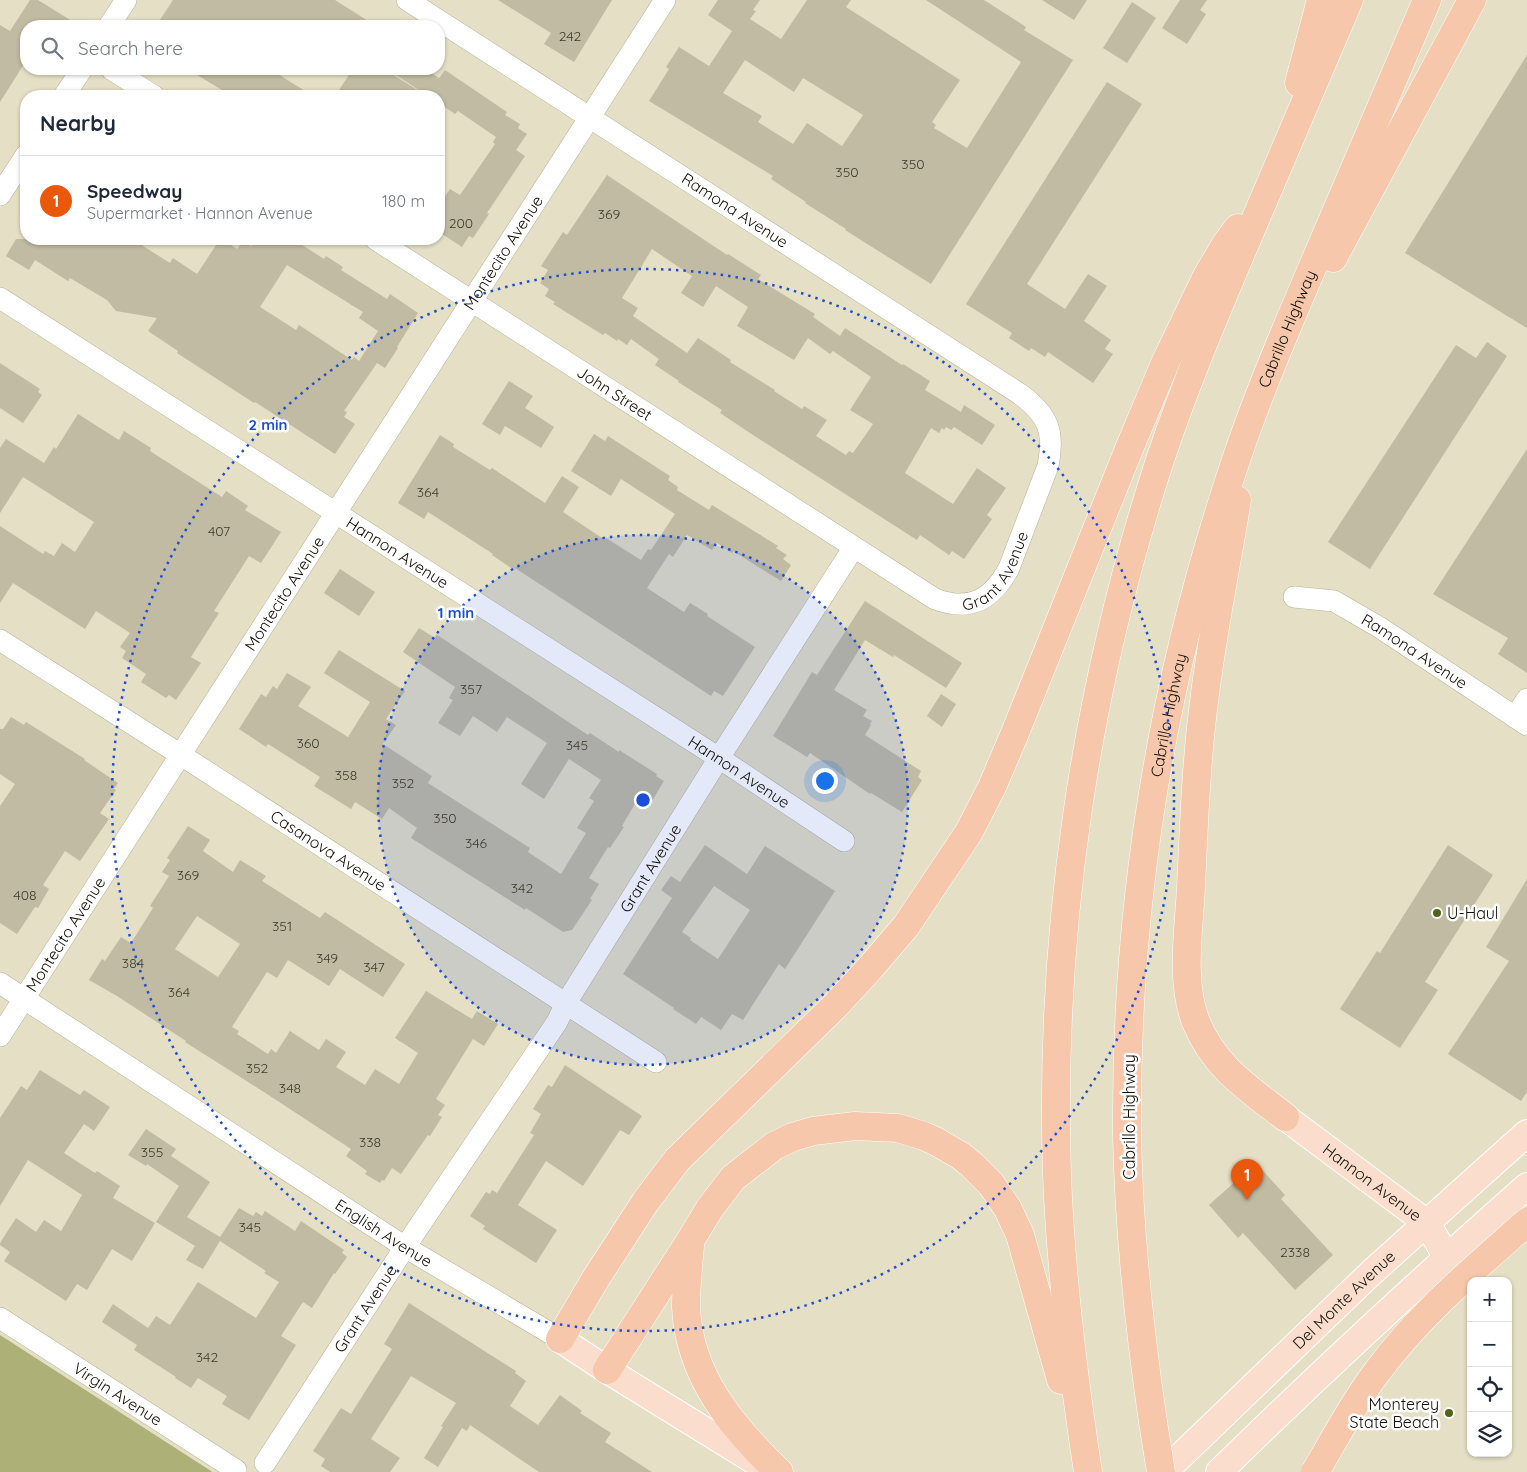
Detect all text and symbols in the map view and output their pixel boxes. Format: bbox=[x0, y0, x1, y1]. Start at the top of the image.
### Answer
search box bbox=[20, 20, 445, 75]
house number: 242 bbox=[559, 27, 582, 45]
icon: search bbox=[38, 34, 66, 62]
text: Search here bbox=[78, 36, 183, 60]
text: Nearby bbox=[40, 110, 116, 136]
house number: 350 bbox=[901, 155, 925, 173]
house number: 350 bbox=[835, 163, 859, 181]
street label: Ramona Avenue bbox=[678, 168, 792, 252]
text: Speedway bbox=[87, 179, 182, 203]
text: 1 bbox=[53, 191, 59, 211]
text: 180 m bbox=[382, 191, 425, 211]
street label: Montecito Avenue bbox=[459, 191, 547, 314]
text: Supermarket · Hannon Avenue bbox=[87, 203, 313, 223]
house number: 369 bbox=[598, 205, 621, 223]
house number: 200 bbox=[449, 214, 473, 232]
street label: Cabrillo Highway bbox=[1253, 267, 1320, 391]
street label: John Street bbox=[573, 362, 656, 425]
text: 2 min bbox=[248, 415, 288, 434]
house number: 364 bbox=[417, 483, 439, 501]
street label: Hannon Avenue bbox=[343, 512, 453, 593]
house number: 407 bbox=[208, 522, 230, 540]
street label: Grant Avenue bbox=[961, 528, 1032, 614]
street label: Montecito Avenue bbox=[240, 532, 328, 654]
text: 1 min bbox=[438, 603, 474, 622]
street label: Ramona Avenue bbox=[1358, 609, 1471, 693]
street label: Cabrillo Highway bbox=[1146, 651, 1190, 779]
house number: 357 bbox=[460, 680, 482, 698]
street label: Hannon Avenue bbox=[685, 731, 794, 812]
house number: 360 bbox=[296, 734, 320, 752]
house number: 345 bbox=[566, 736, 588, 754]
house number: 358 bbox=[335, 766, 357, 784]
your location bbox=[812, 768, 838, 794]
house number: 352 bbox=[392, 774, 415, 792]
centre of rings bbox=[634, 791, 652, 809]
street label: Casanova Avenue bbox=[267, 806, 390, 895]
house number: 350 bbox=[433, 809, 457, 827]
street label: Grant Avenue bbox=[615, 820, 685, 916]
house number: 346 bbox=[465, 834, 488, 852]
house number: 369 bbox=[177, 866, 200, 884]
street label: Montecito Avenue bbox=[21, 873, 110, 995]
house number: 342 bbox=[511, 879, 533, 897]
house number: 408 bbox=[13, 886, 37, 904]
place label: U-Haul bbox=[1447, 903, 1499, 923]
marker: U-Haul bbox=[1431, 907, 1443, 919]
house number: 351 bbox=[272, 917, 292, 935]
house number: 349 bbox=[316, 949, 338, 967]
house number: 384 bbox=[122, 954, 144, 972]
house number: 347 bbox=[363, 958, 385, 976]
house number: 364 bbox=[168, 983, 190, 1001]
street label: Cabrillo Highway bbox=[1119, 1054, 1139, 1180]
house number: 352 bbox=[246, 1059, 269, 1077]
house number: 348 bbox=[279, 1079, 301, 1097]
house number: 338 bbox=[359, 1133, 381, 1151]
street label: Hannon Avenue bbox=[1319, 1139, 1426, 1225]
house number: 355 bbox=[141, 1143, 163, 1161]
pin: 1 bbox=[1231, 1159, 1263, 1200]
street label: English Avenue bbox=[332, 1194, 436, 1271]
house number: 345 bbox=[239, 1218, 261, 1236]
house number: 2338 bbox=[1280, 1243, 1310, 1261]
street label: Del Monte Avenue bbox=[1288, 1246, 1399, 1353]
street label: Grant Avenue bbox=[329, 1261, 401, 1356]
map controls bbox=[1467, 1277, 1512, 1457]
button: + bbox=[1467, 1277, 1512, 1322]
button: − bbox=[1467, 1322, 1512, 1367]
house number: 342 bbox=[196, 1348, 218, 1366]
street label: Virgin Avenue bbox=[69, 1358, 166, 1430]
button: locate bbox=[1467, 1367, 1512, 1412]
place label: Monterey State Beach bbox=[1350, 1394, 1439, 1432]
marker: Monterey State Beach bbox=[1443, 1407, 1455, 1419]
button: layers bbox=[1467, 1412, 1512, 1457]

